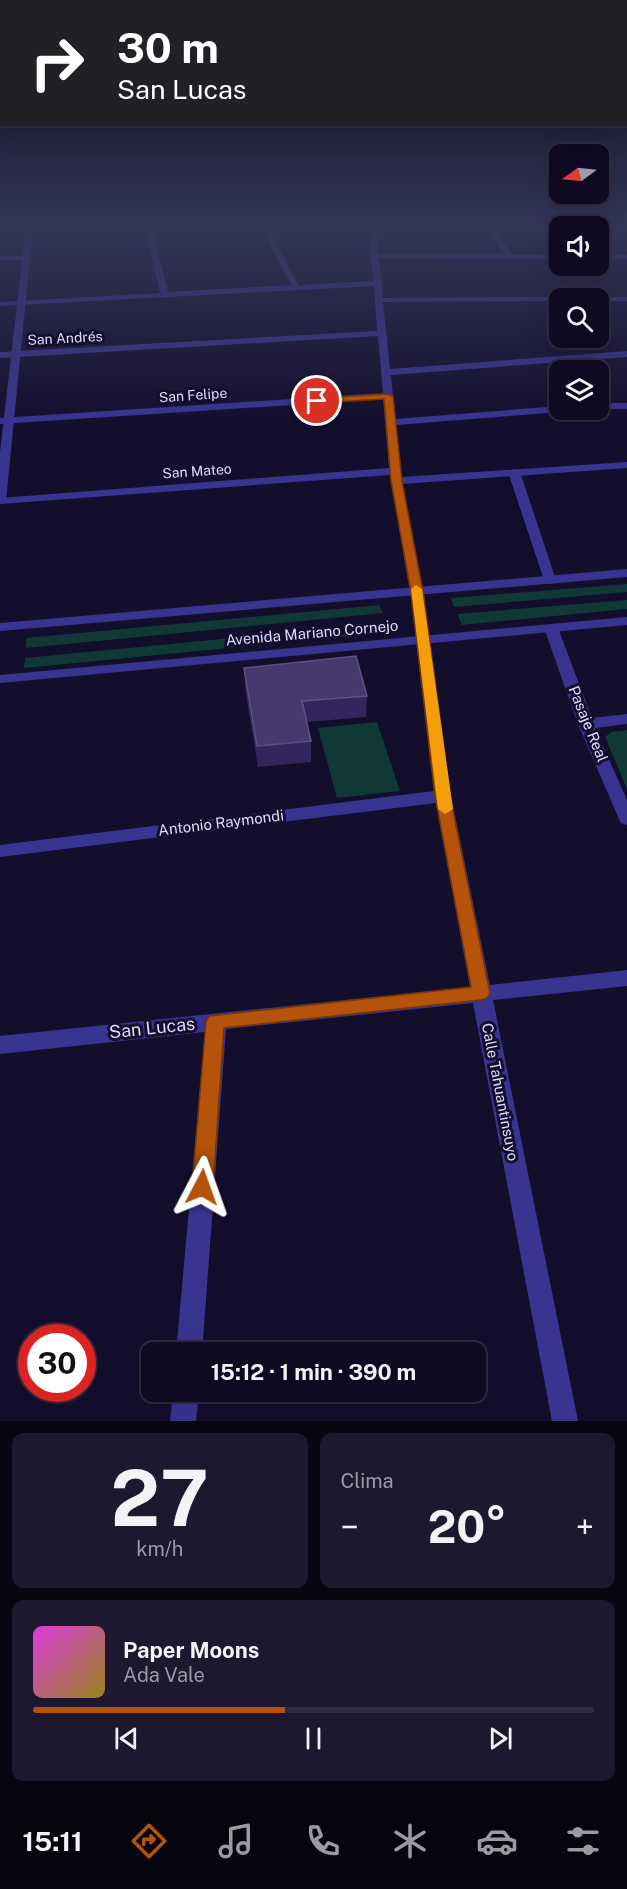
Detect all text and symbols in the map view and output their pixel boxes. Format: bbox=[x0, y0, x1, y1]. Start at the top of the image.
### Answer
text: 30 m bbox=[117, 23, 219, 72]
icon: right bbox=[18, 24, 96, 102]
text: San Lucas bbox=[117, 73, 246, 105]
north arrow bbox=[549, 144, 609, 204]
map controls bbox=[549, 144, 609, 420]
button: sound bbox=[549, 216, 609, 276]
button: search bbox=[549, 288, 609, 348]
street label: San Andrés bbox=[27, 328, 103, 348]
button: layers bbox=[549, 360, 609, 420]
pin bbox=[291, 375, 342, 426]
icon: arrive bbox=[300, 384, 333, 417]
street label: San Felipe bbox=[158, 385, 228, 405]
street label: San Mateo bbox=[162, 461, 232, 481]
street label: Avenida Mariano Cornejo bbox=[225, 616, 399, 649]
street label: Pasaje Real bbox=[565, 683, 611, 764]
street label: Antonio Raymondi bbox=[157, 806, 285, 839]
street label: San Lucas bbox=[108, 1013, 196, 1042]
street label: Calle Tahuantinsuyo bbox=[479, 1021, 522, 1162]
position arrow bbox=[170, 1155, 234, 1219]
speed limit sign: 30 bbox=[18, 1324, 96, 1402]
text: 15:12 · 1 min · 390 m bbox=[211, 1359, 416, 1385]
text: 27 bbox=[111, 1452, 209, 1544]
text: Clima bbox=[341, 1469, 394, 1493]
text: 20° bbox=[428, 1500, 507, 1553]
text: − bbox=[341, 1508, 359, 1546]
text: + bbox=[576, 1508, 594, 1546]
text: km/h bbox=[136, 1537, 183, 1561]
text: Paper Moons bbox=[123, 1637, 259, 1663]
text: Ada Vale bbox=[123, 1663, 205, 1687]
icon: previous bbox=[110, 1722, 143, 1755]
icon: pause bbox=[297, 1722, 330, 1755]
icon: next bbox=[484, 1722, 517, 1755]
icon: directions bbox=[128, 1820, 170, 1862]
icon: music bbox=[215, 1820, 257, 1862]
icon: phone bbox=[302, 1820, 344, 1862]
icon: climate bbox=[389, 1820, 431, 1862]
icon: car bbox=[476, 1820, 518, 1862]
icon: filters bbox=[562, 1820, 604, 1862]
text: 15:11 bbox=[22, 1825, 83, 1857]

